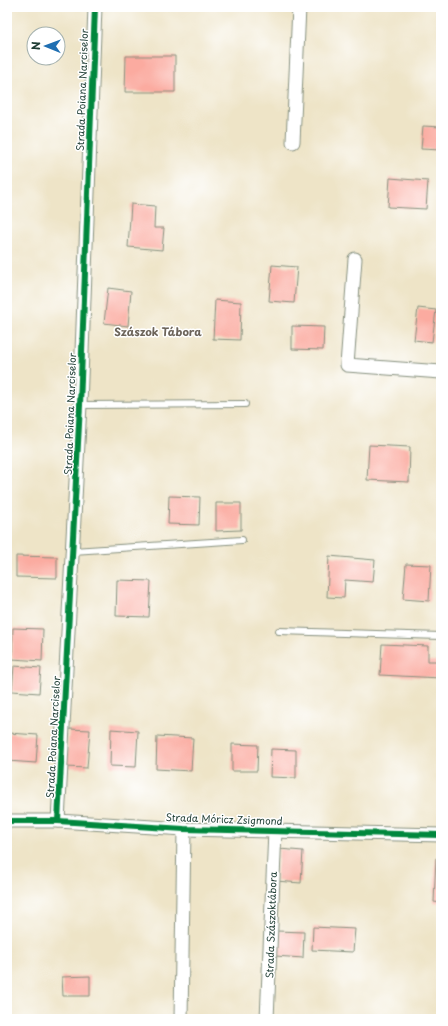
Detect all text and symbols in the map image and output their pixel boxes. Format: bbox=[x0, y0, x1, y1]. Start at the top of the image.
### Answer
north arrow bbox=[26, 26, 66, 66]
street label: Strada Poiana Narciselor bbox=[72, 28, 91, 151]
text: N bbox=[27, 41, 44, 50]
district label: Szászok Tábora bbox=[114, 323, 202, 340]
street label: Strada Poiana Narciselor bbox=[60, 352, 79, 475]
street label: Strada Poiana Narciselor bbox=[42, 675, 63, 799]
street label: Strada Móricz Zsigmond bbox=[165, 809, 283, 828]
street label: Strada Szászoktábora bbox=[261, 870, 280, 979]

